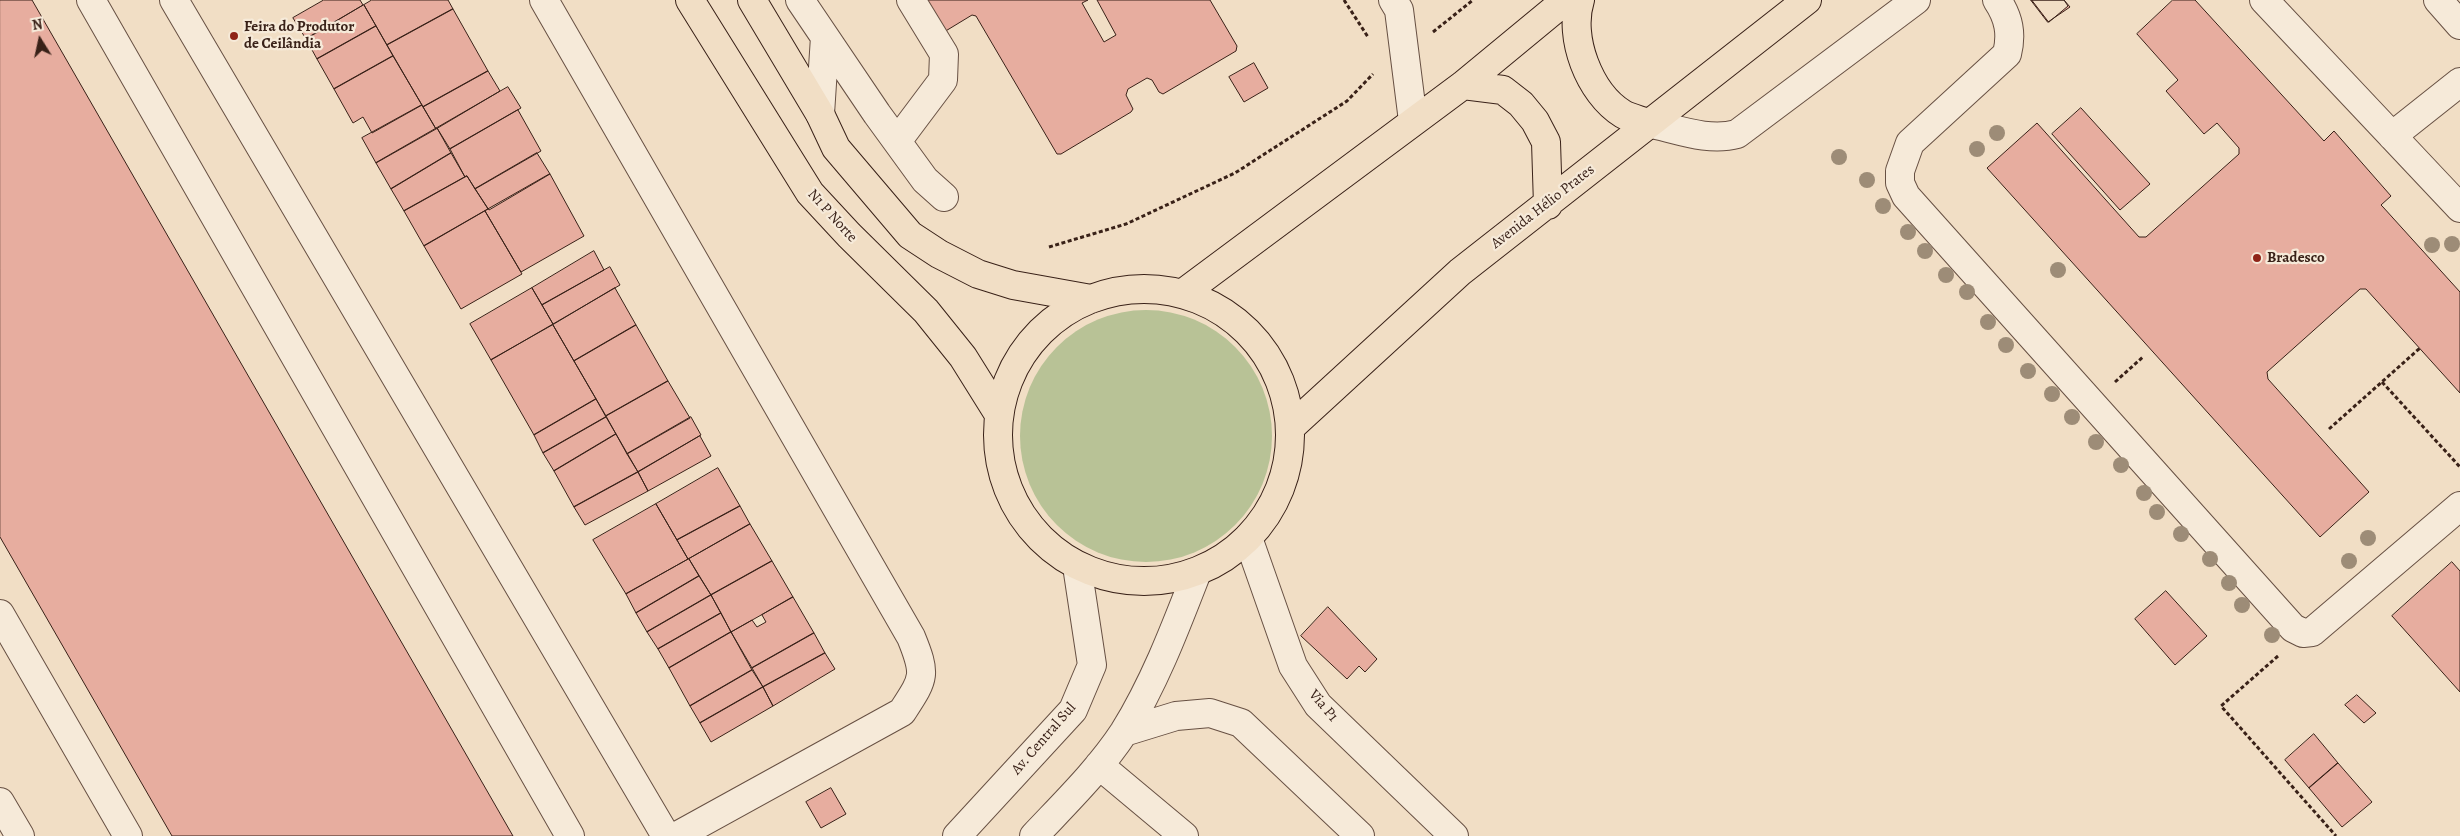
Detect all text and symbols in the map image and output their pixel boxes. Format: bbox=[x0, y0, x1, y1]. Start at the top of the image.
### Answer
text: N bbox=[31, 14, 44, 35]
north arrow bbox=[15, 15, 65, 65]
place label: Feira do Produtor de Ceilândia bbox=[244, 18, 354, 53]
marker: Feira do Produtor de Ceilândia bbox=[228, 30, 240, 42]
street label: Avenida Hélio Prates bbox=[1488, 161, 1598, 253]
street label: N1 P Norte bbox=[803, 186, 861, 246]
place label: Bradesco bbox=[2267, 249, 2325, 267]
marker: Bradesco bbox=[2251, 252, 2263, 264]
street label: Via P1 bbox=[1304, 686, 1342, 726]
street label: Av. Central Sul bbox=[1008, 699, 1080, 779]

